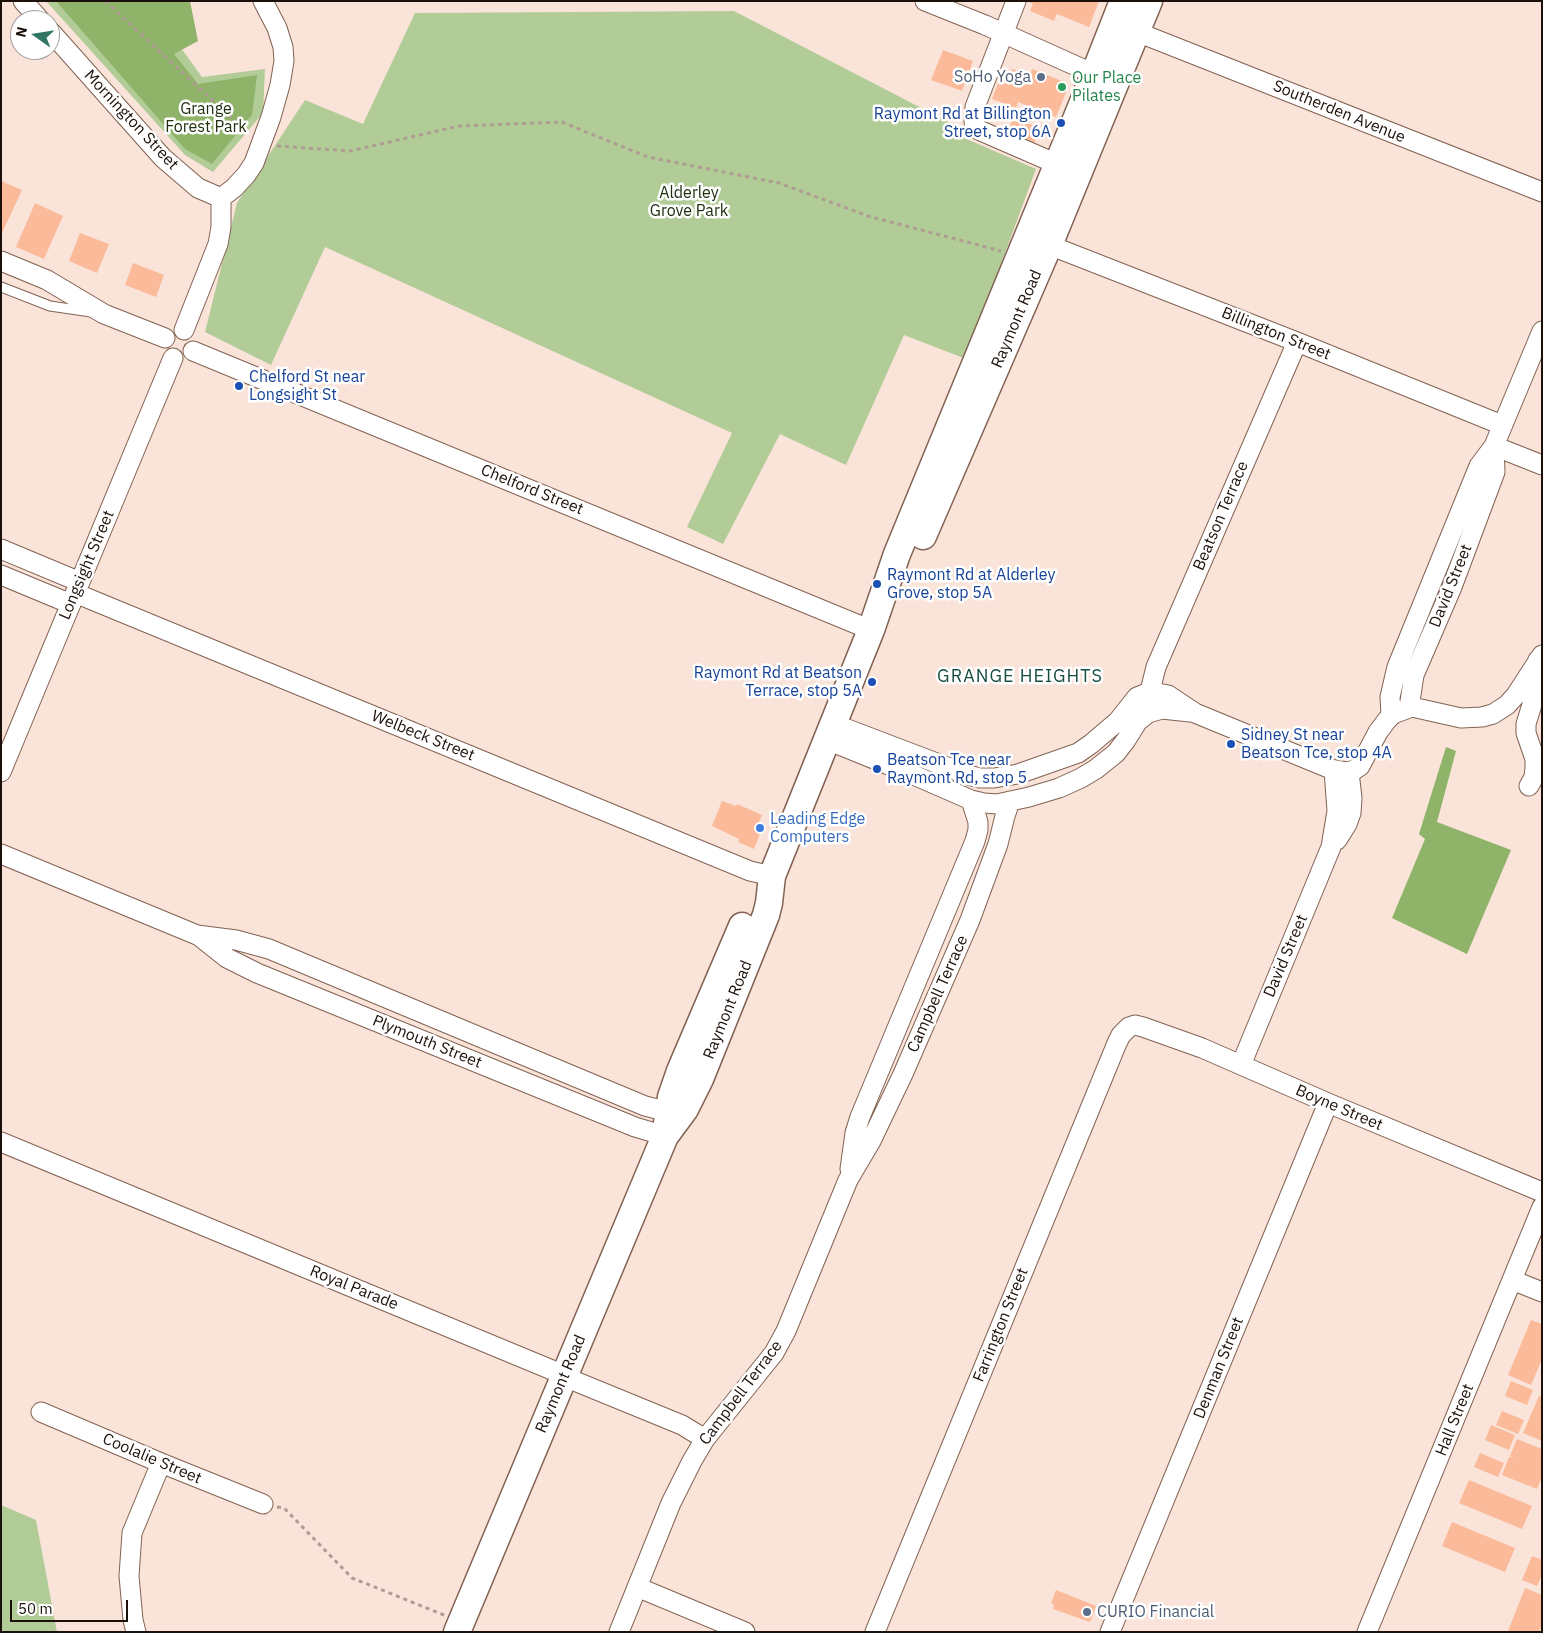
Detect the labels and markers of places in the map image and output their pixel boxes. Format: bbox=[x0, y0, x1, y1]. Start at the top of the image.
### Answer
place label: SoHo Yoga bbox=[954, 67, 1031, 87]
place label: Our Place Pilates bbox=[1072, 68, 1141, 106]
marker: SoHo Yoga bbox=[1035, 71, 1047, 83]
marker: Our Place Pilates bbox=[1056, 81, 1068, 93]
place label: Raymont Rd at Billington Street, stop 6A bbox=[874, 104, 1051, 142]
marker: Raymont Rd at Billington Street, stop 6A bbox=[1055, 117, 1067, 129]
place label: Chelford St near Longsight St bbox=[249, 367, 365, 405]
marker: Chelford St near Longsight St bbox=[233, 380, 245, 392]
place label: Raymont Rd at Alderley Grove, stop 5A bbox=[887, 565, 1056, 603]
marker: Raymont Rd at Alderley Grove, stop 5A bbox=[871, 578, 883, 590]
place label: Raymont Rd at Beatson Terrace, stop 5A bbox=[694, 663, 862, 701]
marker: Raymont Rd at Beatson Terrace, stop 5A bbox=[866, 676, 878, 688]
place label: Sidney St near Beatson Tce, stop 4A bbox=[1241, 725, 1392, 763]
marker: Sidney St near Beatson Tce, stop 4A bbox=[1225, 738, 1237, 750]
place label: Beatson Tce near Raymont Rd, stop 5 bbox=[887, 750, 1027, 788]
marker: Beatson Tce near Raymont Rd, stop 5 bbox=[871, 763, 883, 775]
place label: Leading Edge Computers bbox=[770, 809, 865, 847]
marker: Leading Edge Computers bbox=[754, 822, 766, 834]
place label: CURIO Financial bbox=[1097, 1602, 1214, 1622]
marker: CURIO Financial bbox=[1081, 1606, 1093, 1618]

